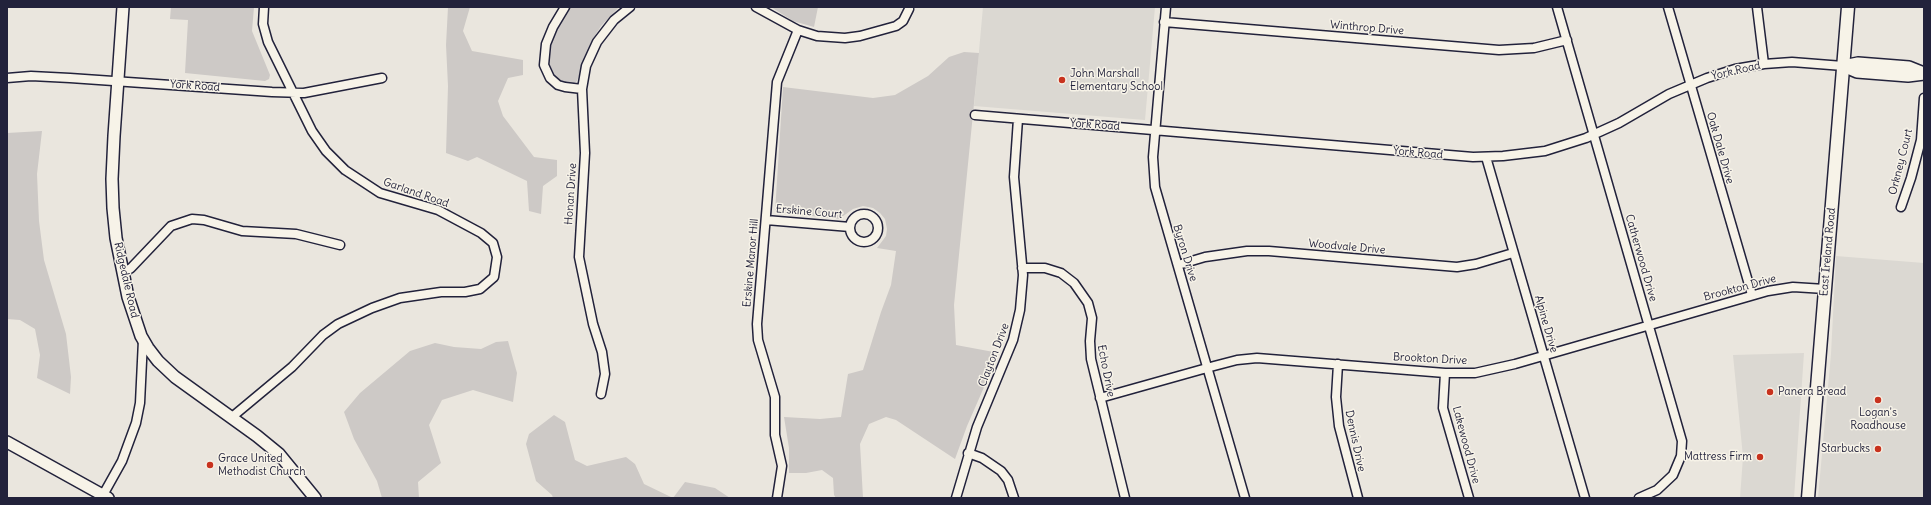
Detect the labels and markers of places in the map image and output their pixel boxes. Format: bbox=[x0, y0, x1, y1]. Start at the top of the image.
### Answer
place label: John Marshall Elementary School bbox=[1070, 67, 1163, 93]
marker: John Marshall Elementary School bbox=[1057, 75, 1067, 85]
place label: Panera Bread bbox=[1778, 385, 1846, 399]
marker: Panera Bread bbox=[1765, 387, 1775, 397]
marker: Logan's Roadhouse bbox=[1873, 395, 1883, 405]
place label: Logan's Roadhouse bbox=[1850, 406, 1906, 432]
place label: Starbucks bbox=[1821, 442, 1870, 456]
marker: Starbucks bbox=[1873, 444, 1883, 454]
place label: Mattress Firm bbox=[1684, 450, 1752, 464]
place label: Grace United Methodist Church bbox=[218, 452, 306, 478]
marker: Mattress Firm bbox=[1755, 452, 1765, 462]
marker: Grace United Methodist Church bbox=[205, 460, 215, 470]

